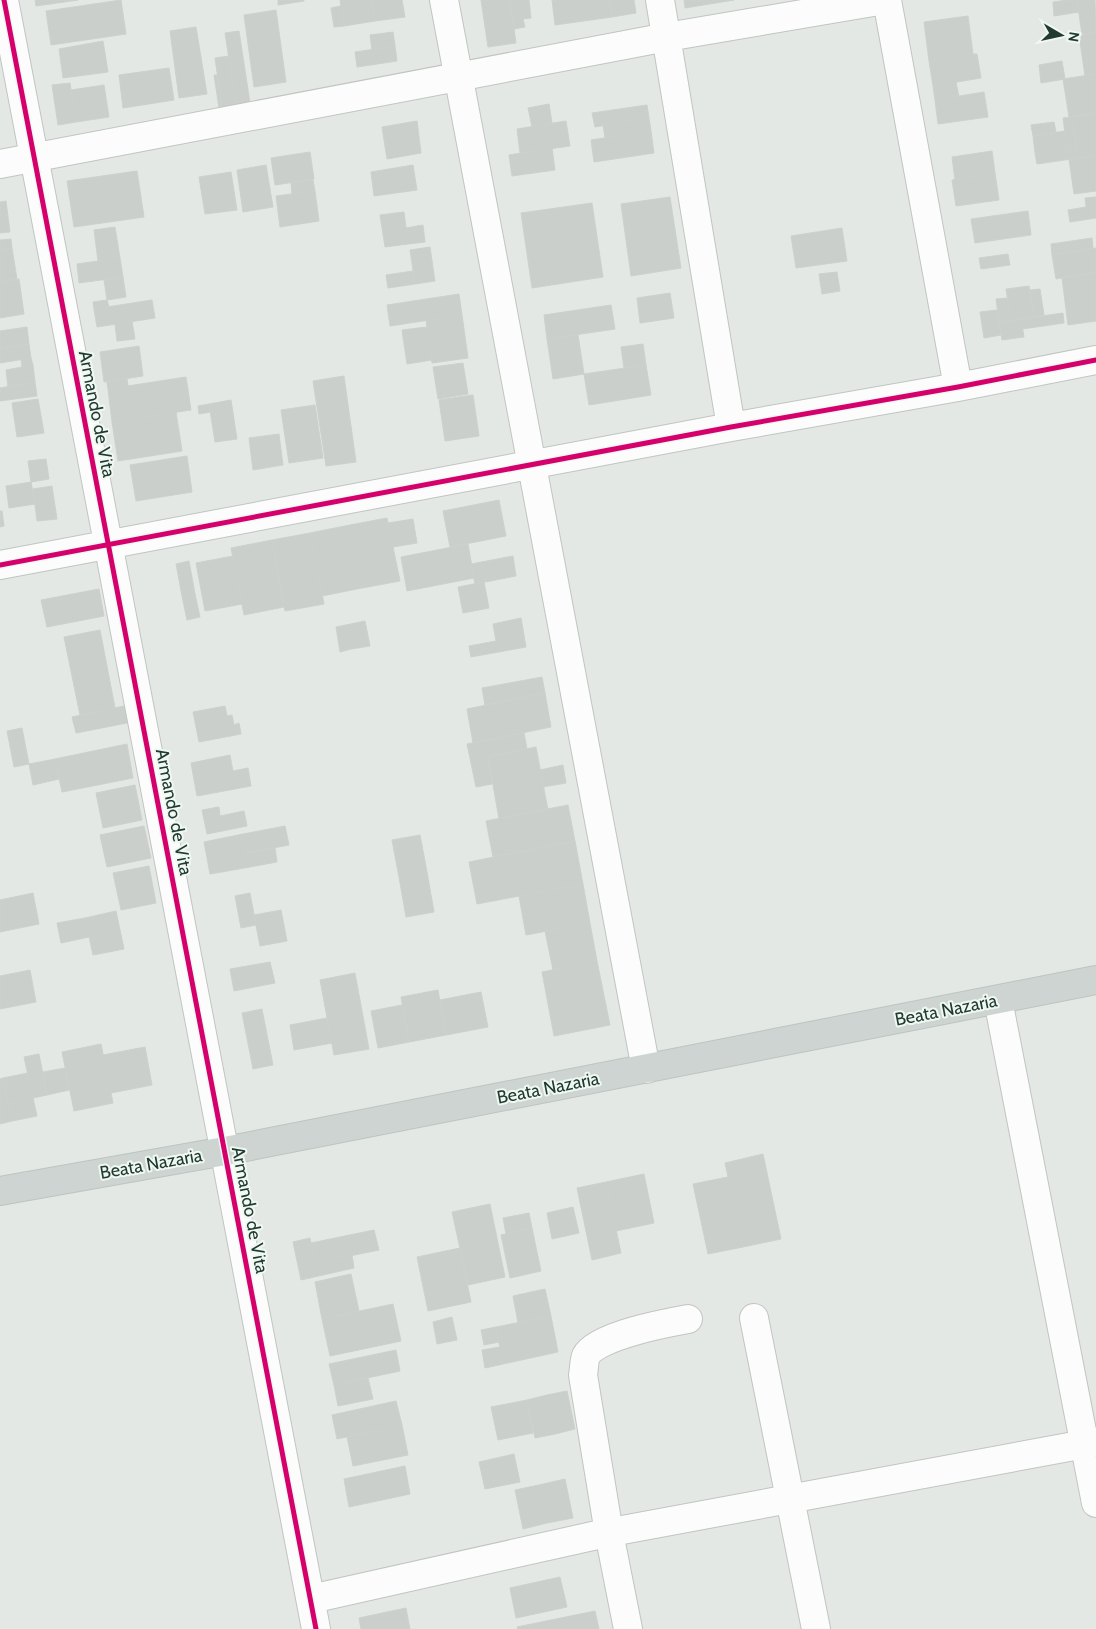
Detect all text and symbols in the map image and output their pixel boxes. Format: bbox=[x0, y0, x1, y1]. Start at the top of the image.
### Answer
north arrow bbox=[1036, 10, 1086, 60]
text: N bbox=[1064, 31, 1084, 43]
street label: Armando de Vita bbox=[74, 349, 120, 480]
street label: Armando de Vita bbox=[151, 747, 197, 878]
street label: Beata Nazaria bbox=[893, 989, 999, 1031]
street label: Beata Nazaria bbox=[495, 1067, 601, 1109]
street label: Beata Nazaria bbox=[98, 1144, 204, 1184]
street label: Armando de Vita bbox=[227, 1145, 273, 1276]

